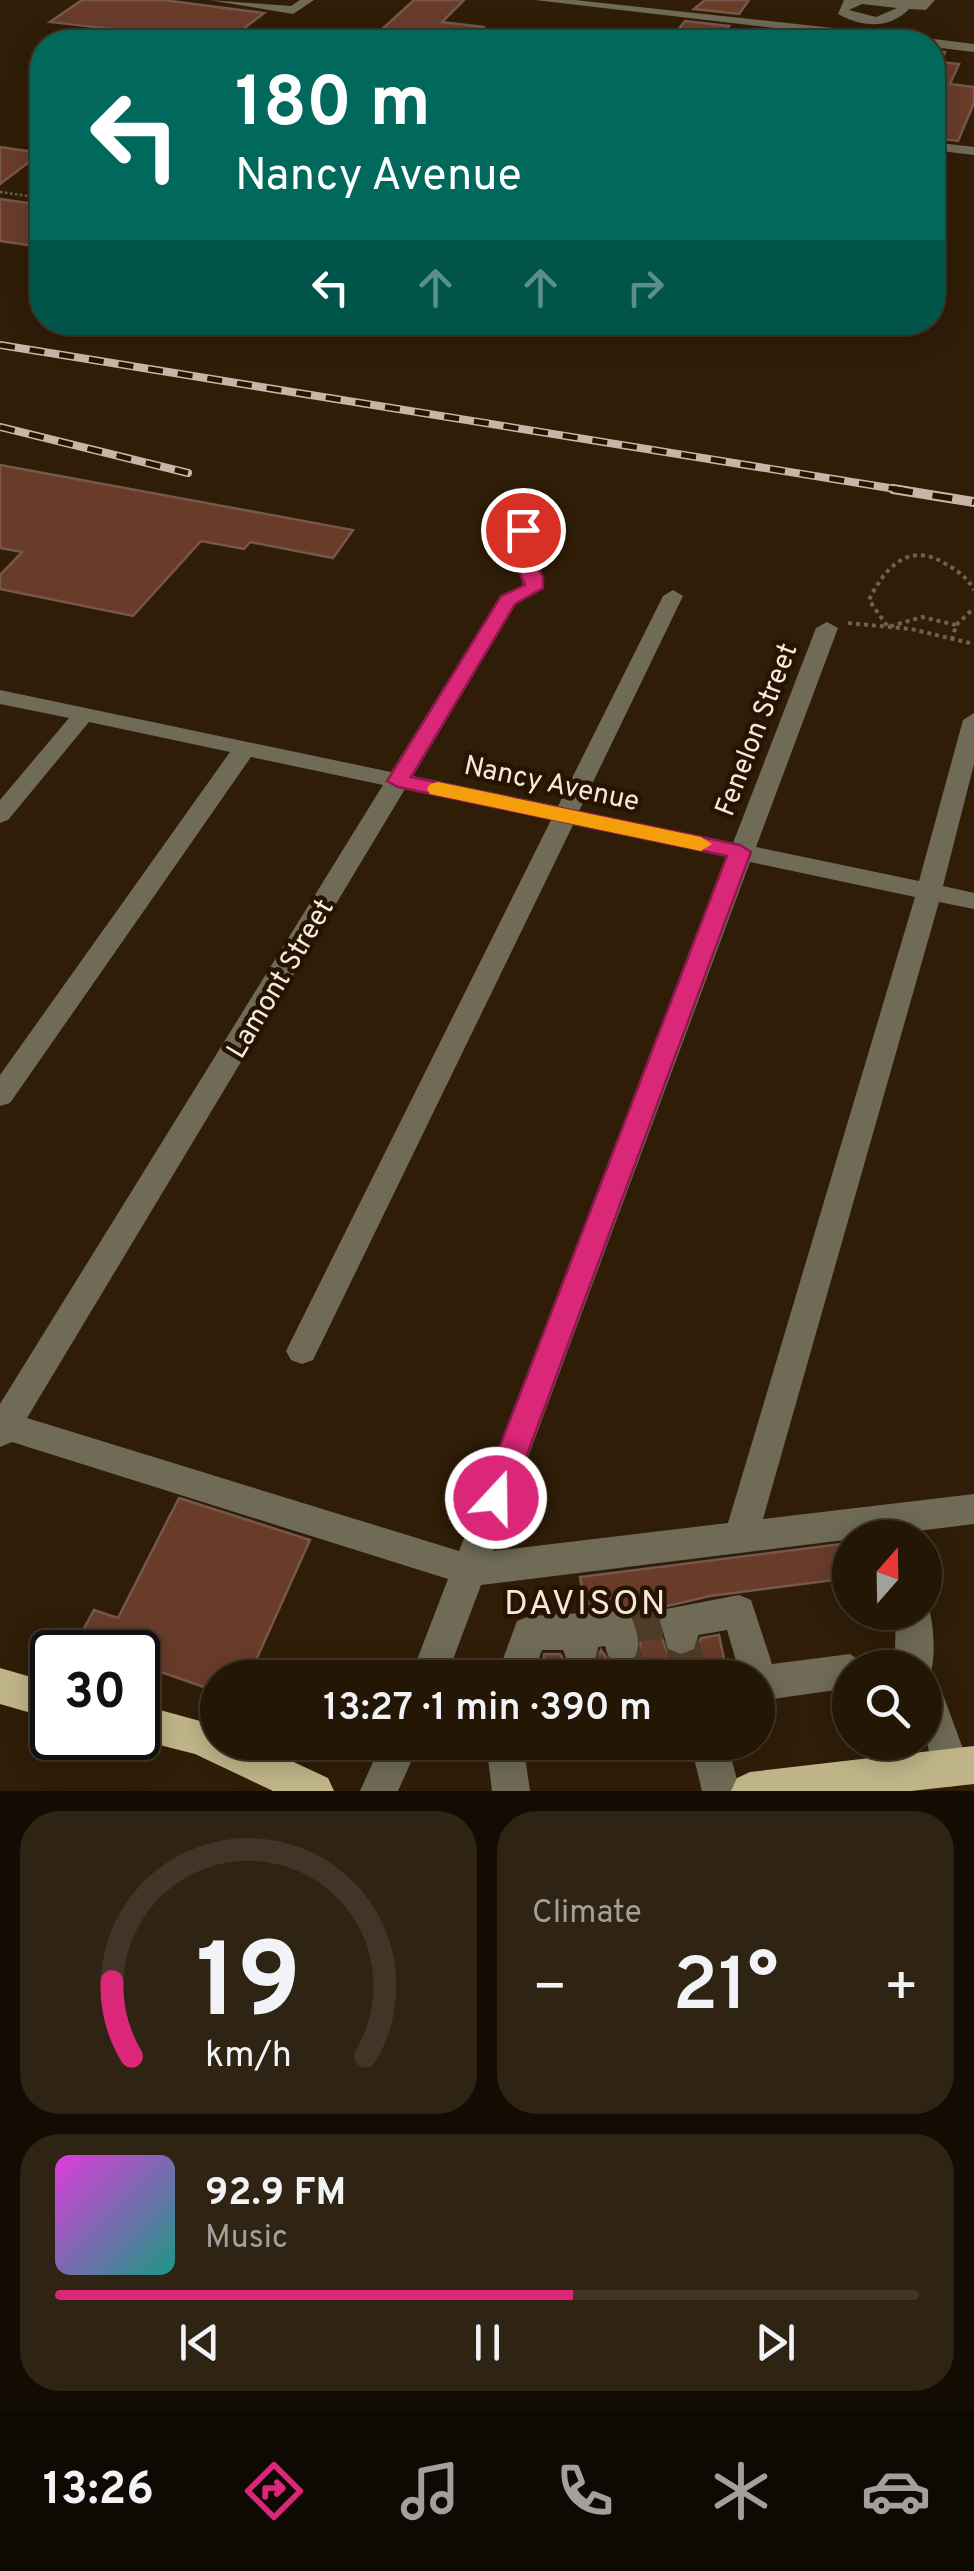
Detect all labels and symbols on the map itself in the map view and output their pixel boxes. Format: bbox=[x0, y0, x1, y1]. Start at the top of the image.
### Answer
pin bbox=[481, 488, 566, 573]
street label: Fenelon Street bbox=[708, 639, 807, 822]
street label: Nancy Avenue bbox=[460, 749, 642, 821]
street label: Lamont Street bbox=[220, 893, 343, 1066]
position arrow bbox=[444, 1446, 548, 1550]
north arrow bbox=[832, 1520, 942, 1630]
district label: DAVISON bbox=[504, 1583, 668, 1627]
speed limit sign: 30 bbox=[30, 1630, 160, 1760]

